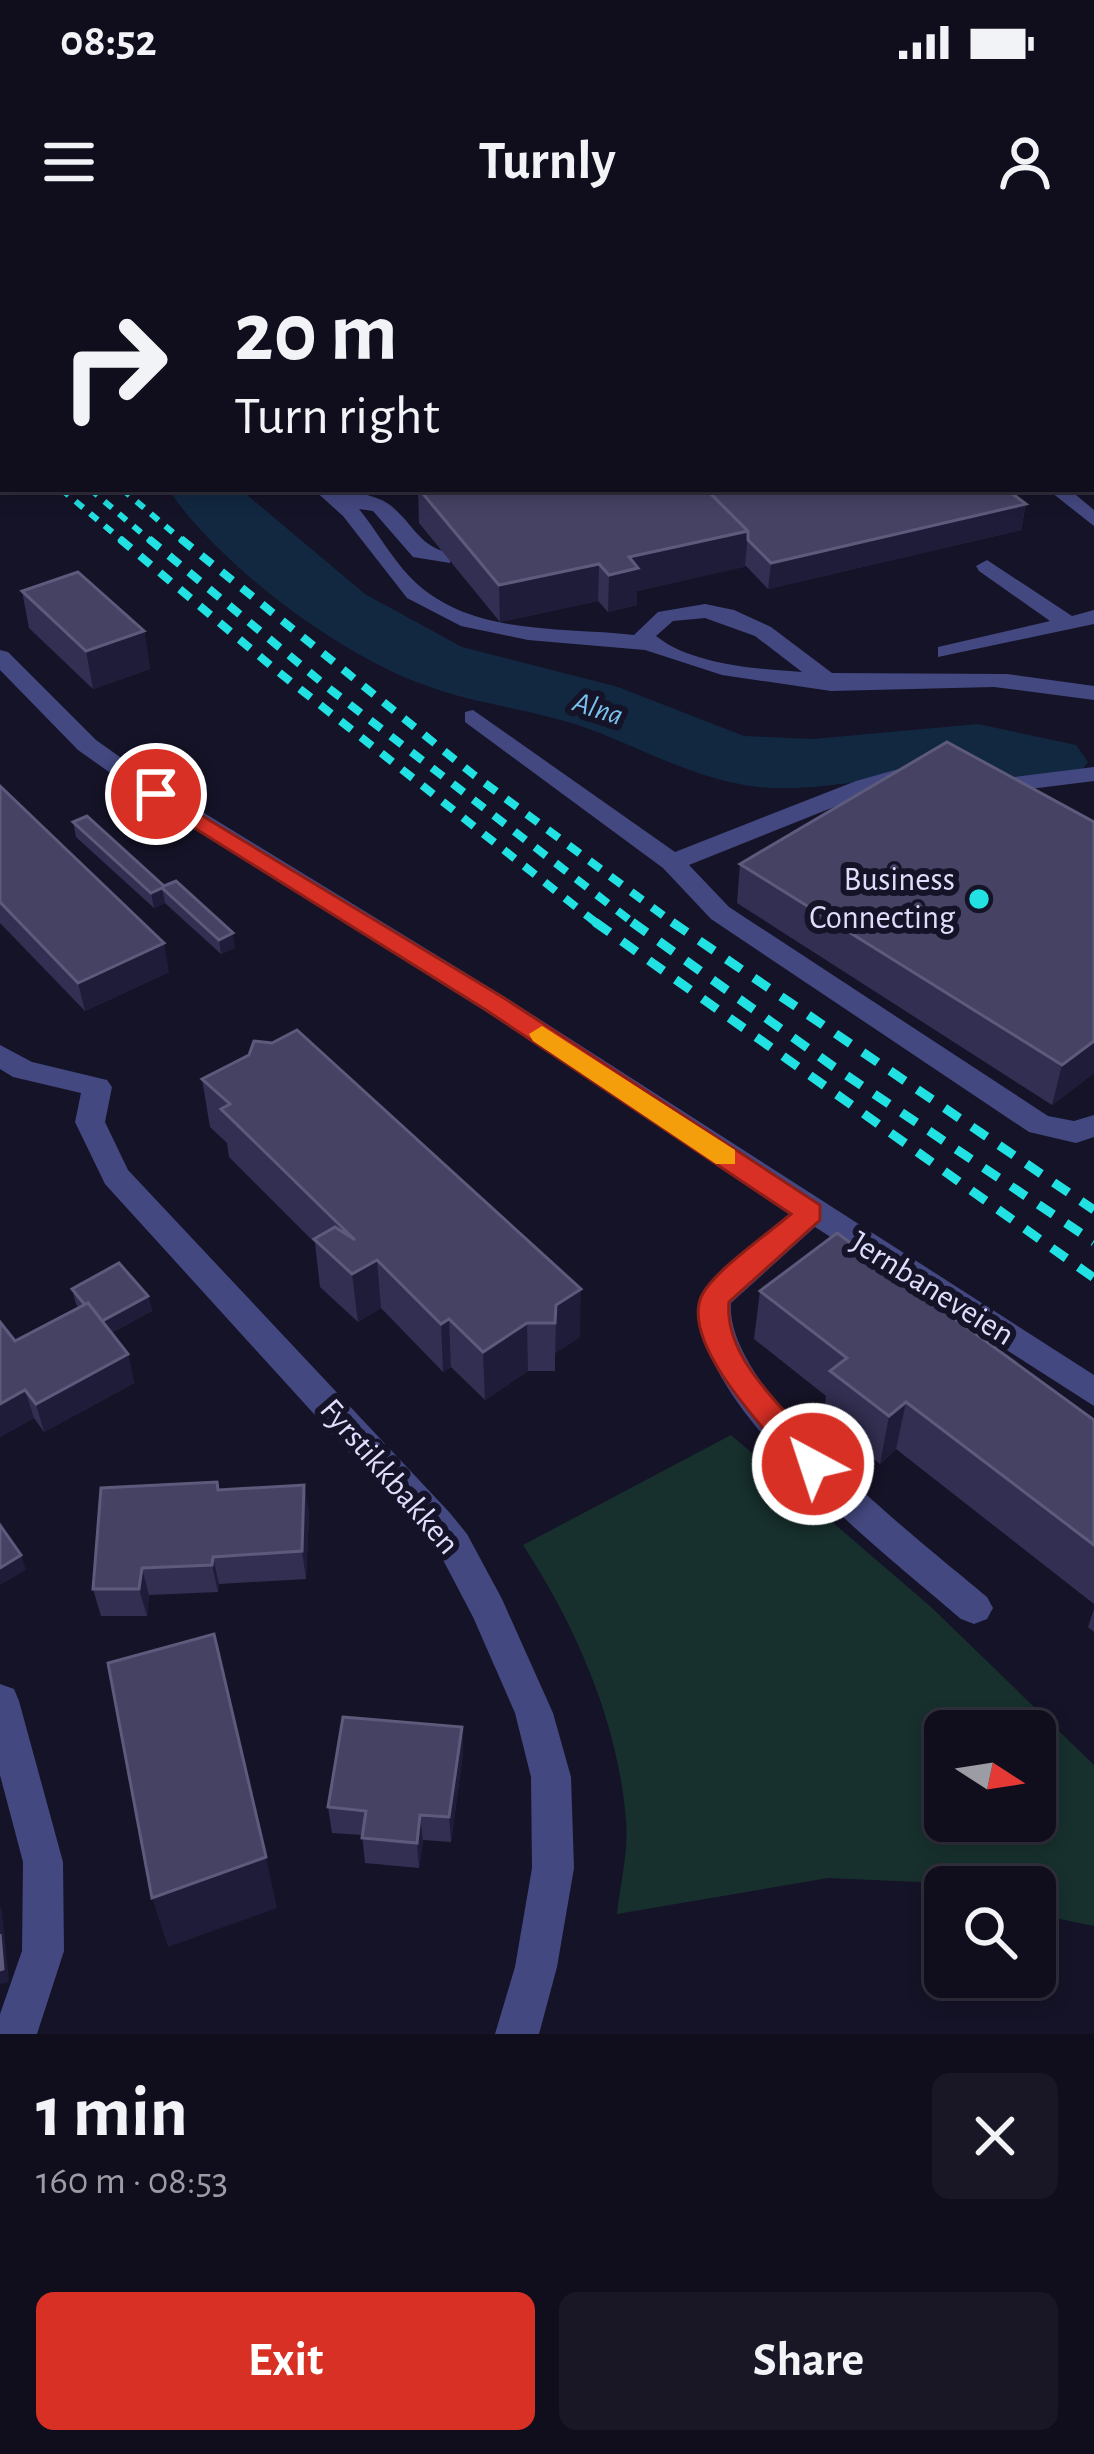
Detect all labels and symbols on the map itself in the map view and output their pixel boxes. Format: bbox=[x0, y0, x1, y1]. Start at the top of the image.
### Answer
water label: Alna bbox=[568, 687, 627, 731]
pin bbox=[105, 743, 207, 845]
place label: Business Connecting bbox=[809, 864, 955, 935]
marker: Business Connecting bbox=[966, 886, 992, 912]
street label: Jernbaneveien bbox=[845, 1226, 1019, 1352]
street label: Fyrstikkbakken bbox=[313, 1393, 465, 1561]
position arrow bbox=[750, 1401, 876, 1527]
north arrow bbox=[924, 1710, 1056, 1842]

